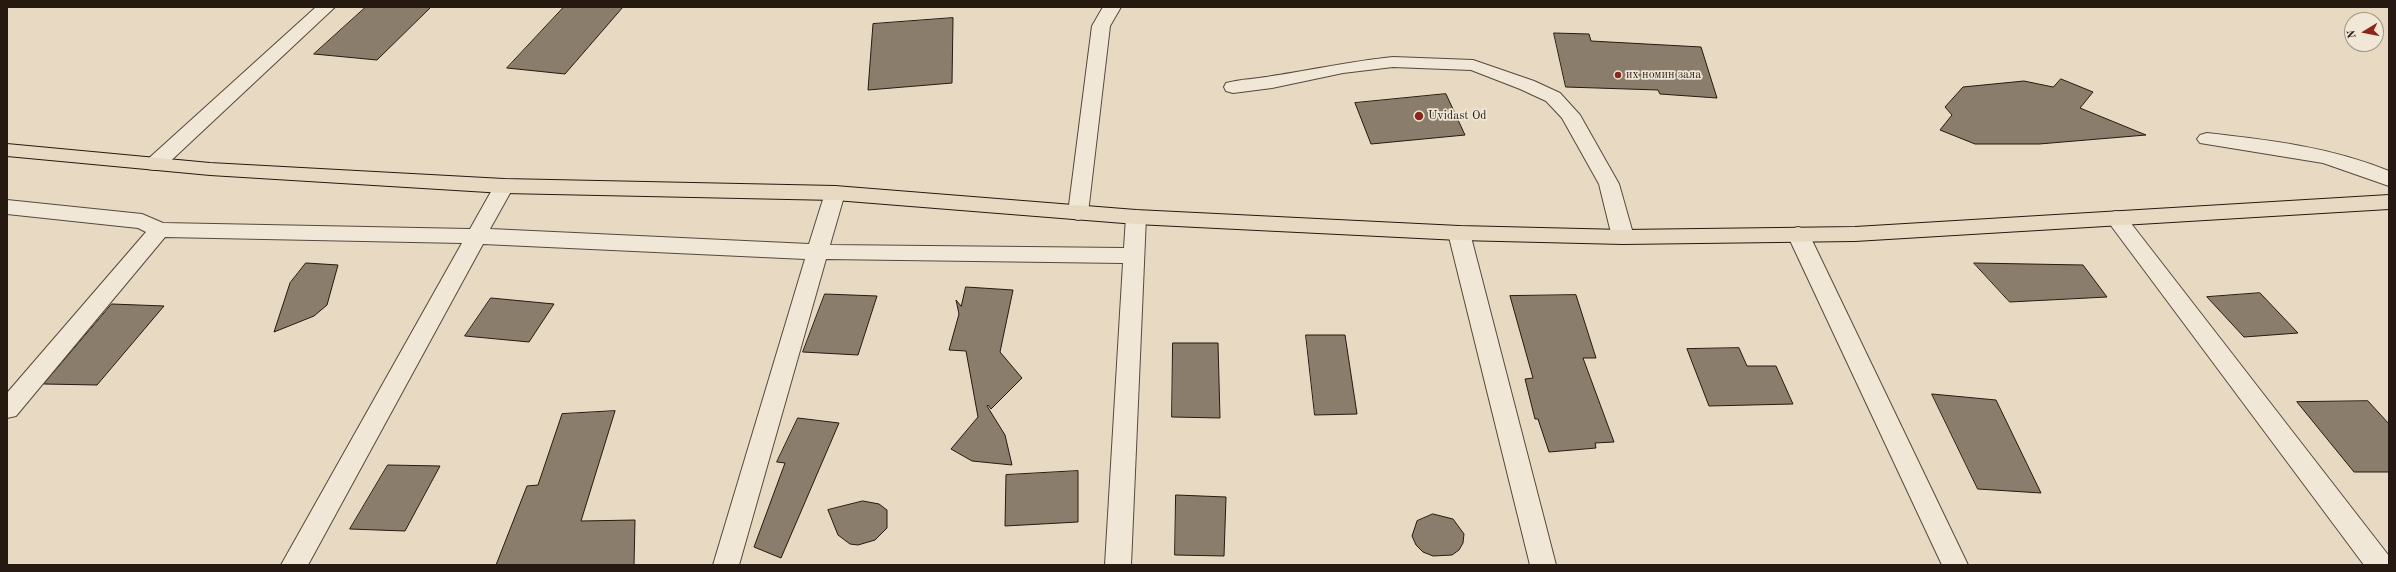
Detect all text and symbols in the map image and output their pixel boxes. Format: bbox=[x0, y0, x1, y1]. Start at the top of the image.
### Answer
north arrow bbox=[2344, 12, 2384, 52]
text: N bbox=[2347, 29, 2359, 39]
place label: их номин заяа bbox=[1626, 68, 1701, 82]
marker: их номин заяа bbox=[1613, 70, 1623, 80]
place label: Uvidast Od bbox=[1428, 109, 1487, 123]
marker: Uvidast Od bbox=[1413, 110, 1425, 122]

